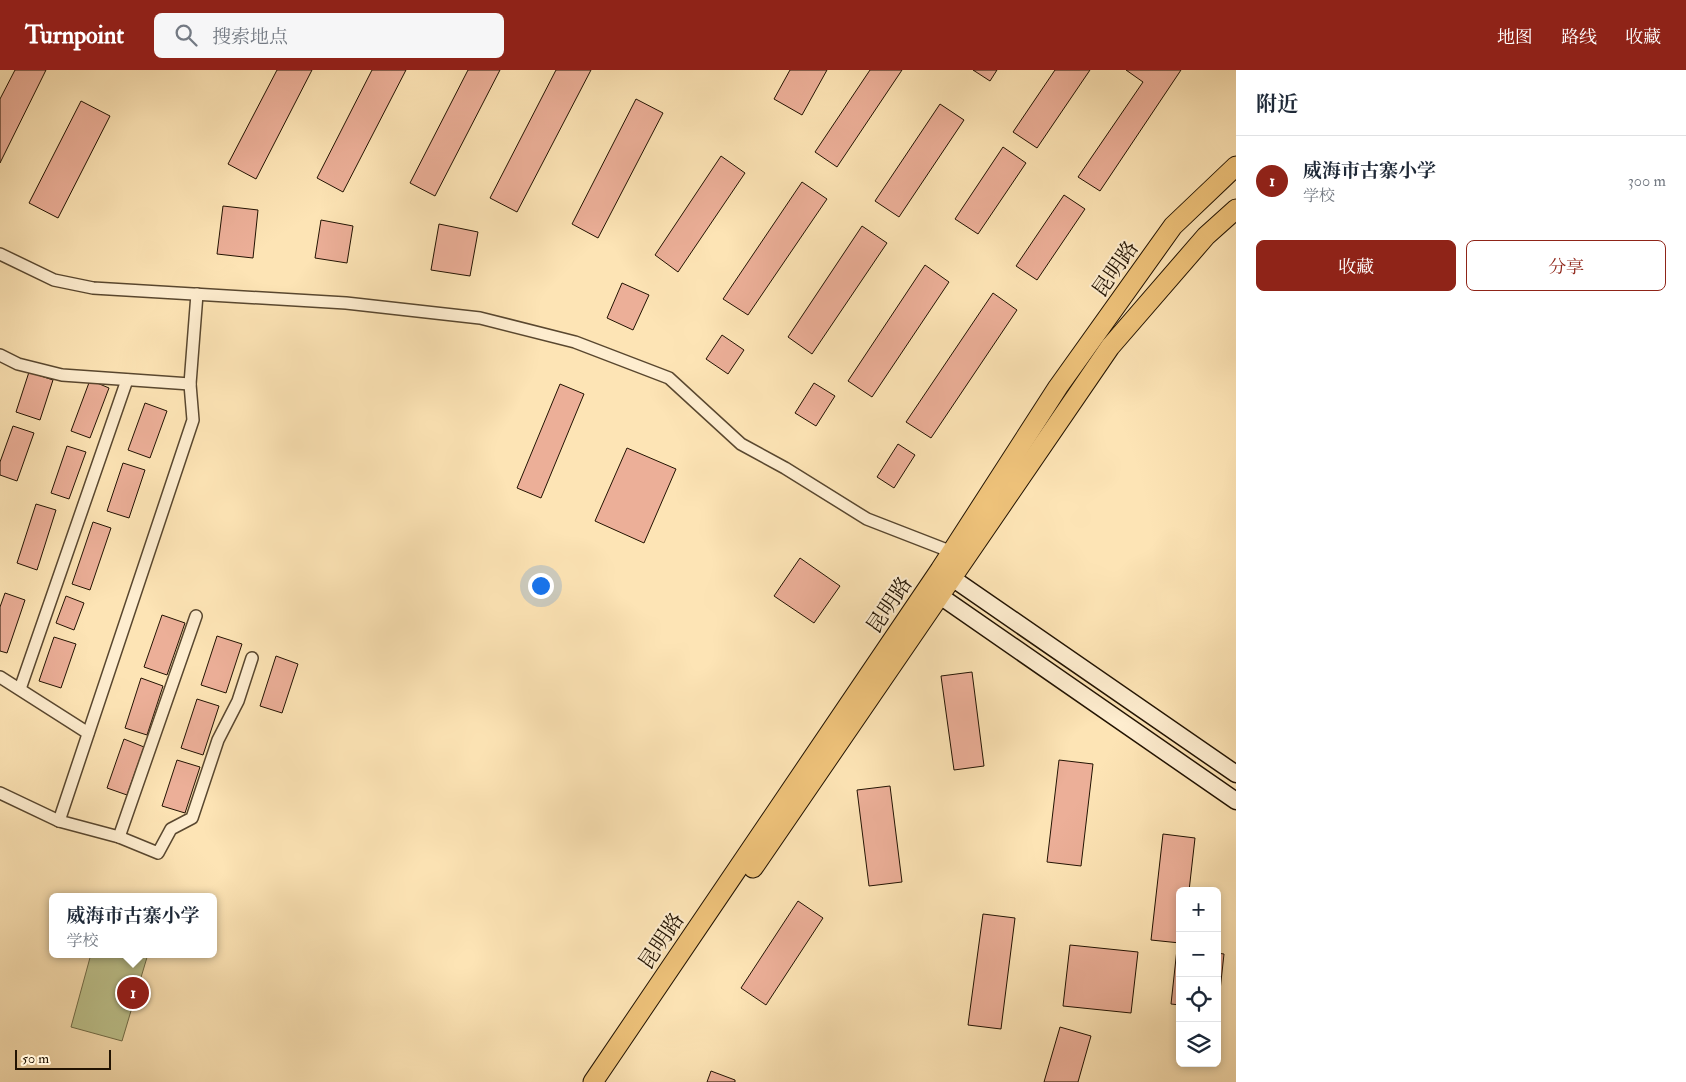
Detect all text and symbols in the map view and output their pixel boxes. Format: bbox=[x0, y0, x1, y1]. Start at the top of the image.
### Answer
search box bbox=[154, 13, 504, 58]
text: Turnpoint bbox=[25, 20, 124, 51]
icon: search bbox=[172, 21, 200, 49]
text: 搜索地点 bbox=[212, 25, 288, 49]
text: 地图 bbox=[1497, 26, 1533, 49]
text: 路线 bbox=[1561, 26, 1597, 49]
text: 收藏 bbox=[1625, 26, 1661, 49]
text: 附近 bbox=[1256, 91, 1298, 118]
text: 威海市古寨小学 bbox=[1303, 159, 1436, 183]
text: 1 bbox=[1269, 171, 1275, 191]
text: 300 m bbox=[1628, 171, 1666, 191]
text: 学校 bbox=[1303, 186, 1335, 206]
street label: 昆明路 bbox=[1086, 236, 1145, 303]
button: 收藏 bbox=[1256, 240, 1456, 291]
button: 分享 bbox=[1466, 240, 1666, 291]
street label: 昆明路 bbox=[861, 572, 918, 639]
your location bbox=[528, 573, 554, 599]
map controls bbox=[1176, 887, 1221, 1067]
button: + bbox=[1176, 887, 1221, 932]
popup bbox=[49, 893, 217, 958]
text: 威海市古寨小学 bbox=[66, 904, 200, 928]
street label: 昆明路 bbox=[633, 908, 690, 975]
text: 学校 bbox=[66, 931, 99, 951]
button: − bbox=[1176, 932, 1221, 977]
pin: 1 bbox=[117, 974, 149, 1012]
button: locate bbox=[1176, 977, 1221, 1022]
button: layers bbox=[1176, 1022, 1221, 1067]
scale bar bbox=[15, 1047, 111, 1070]
text: 50 m bbox=[22, 1050, 49, 1067]

